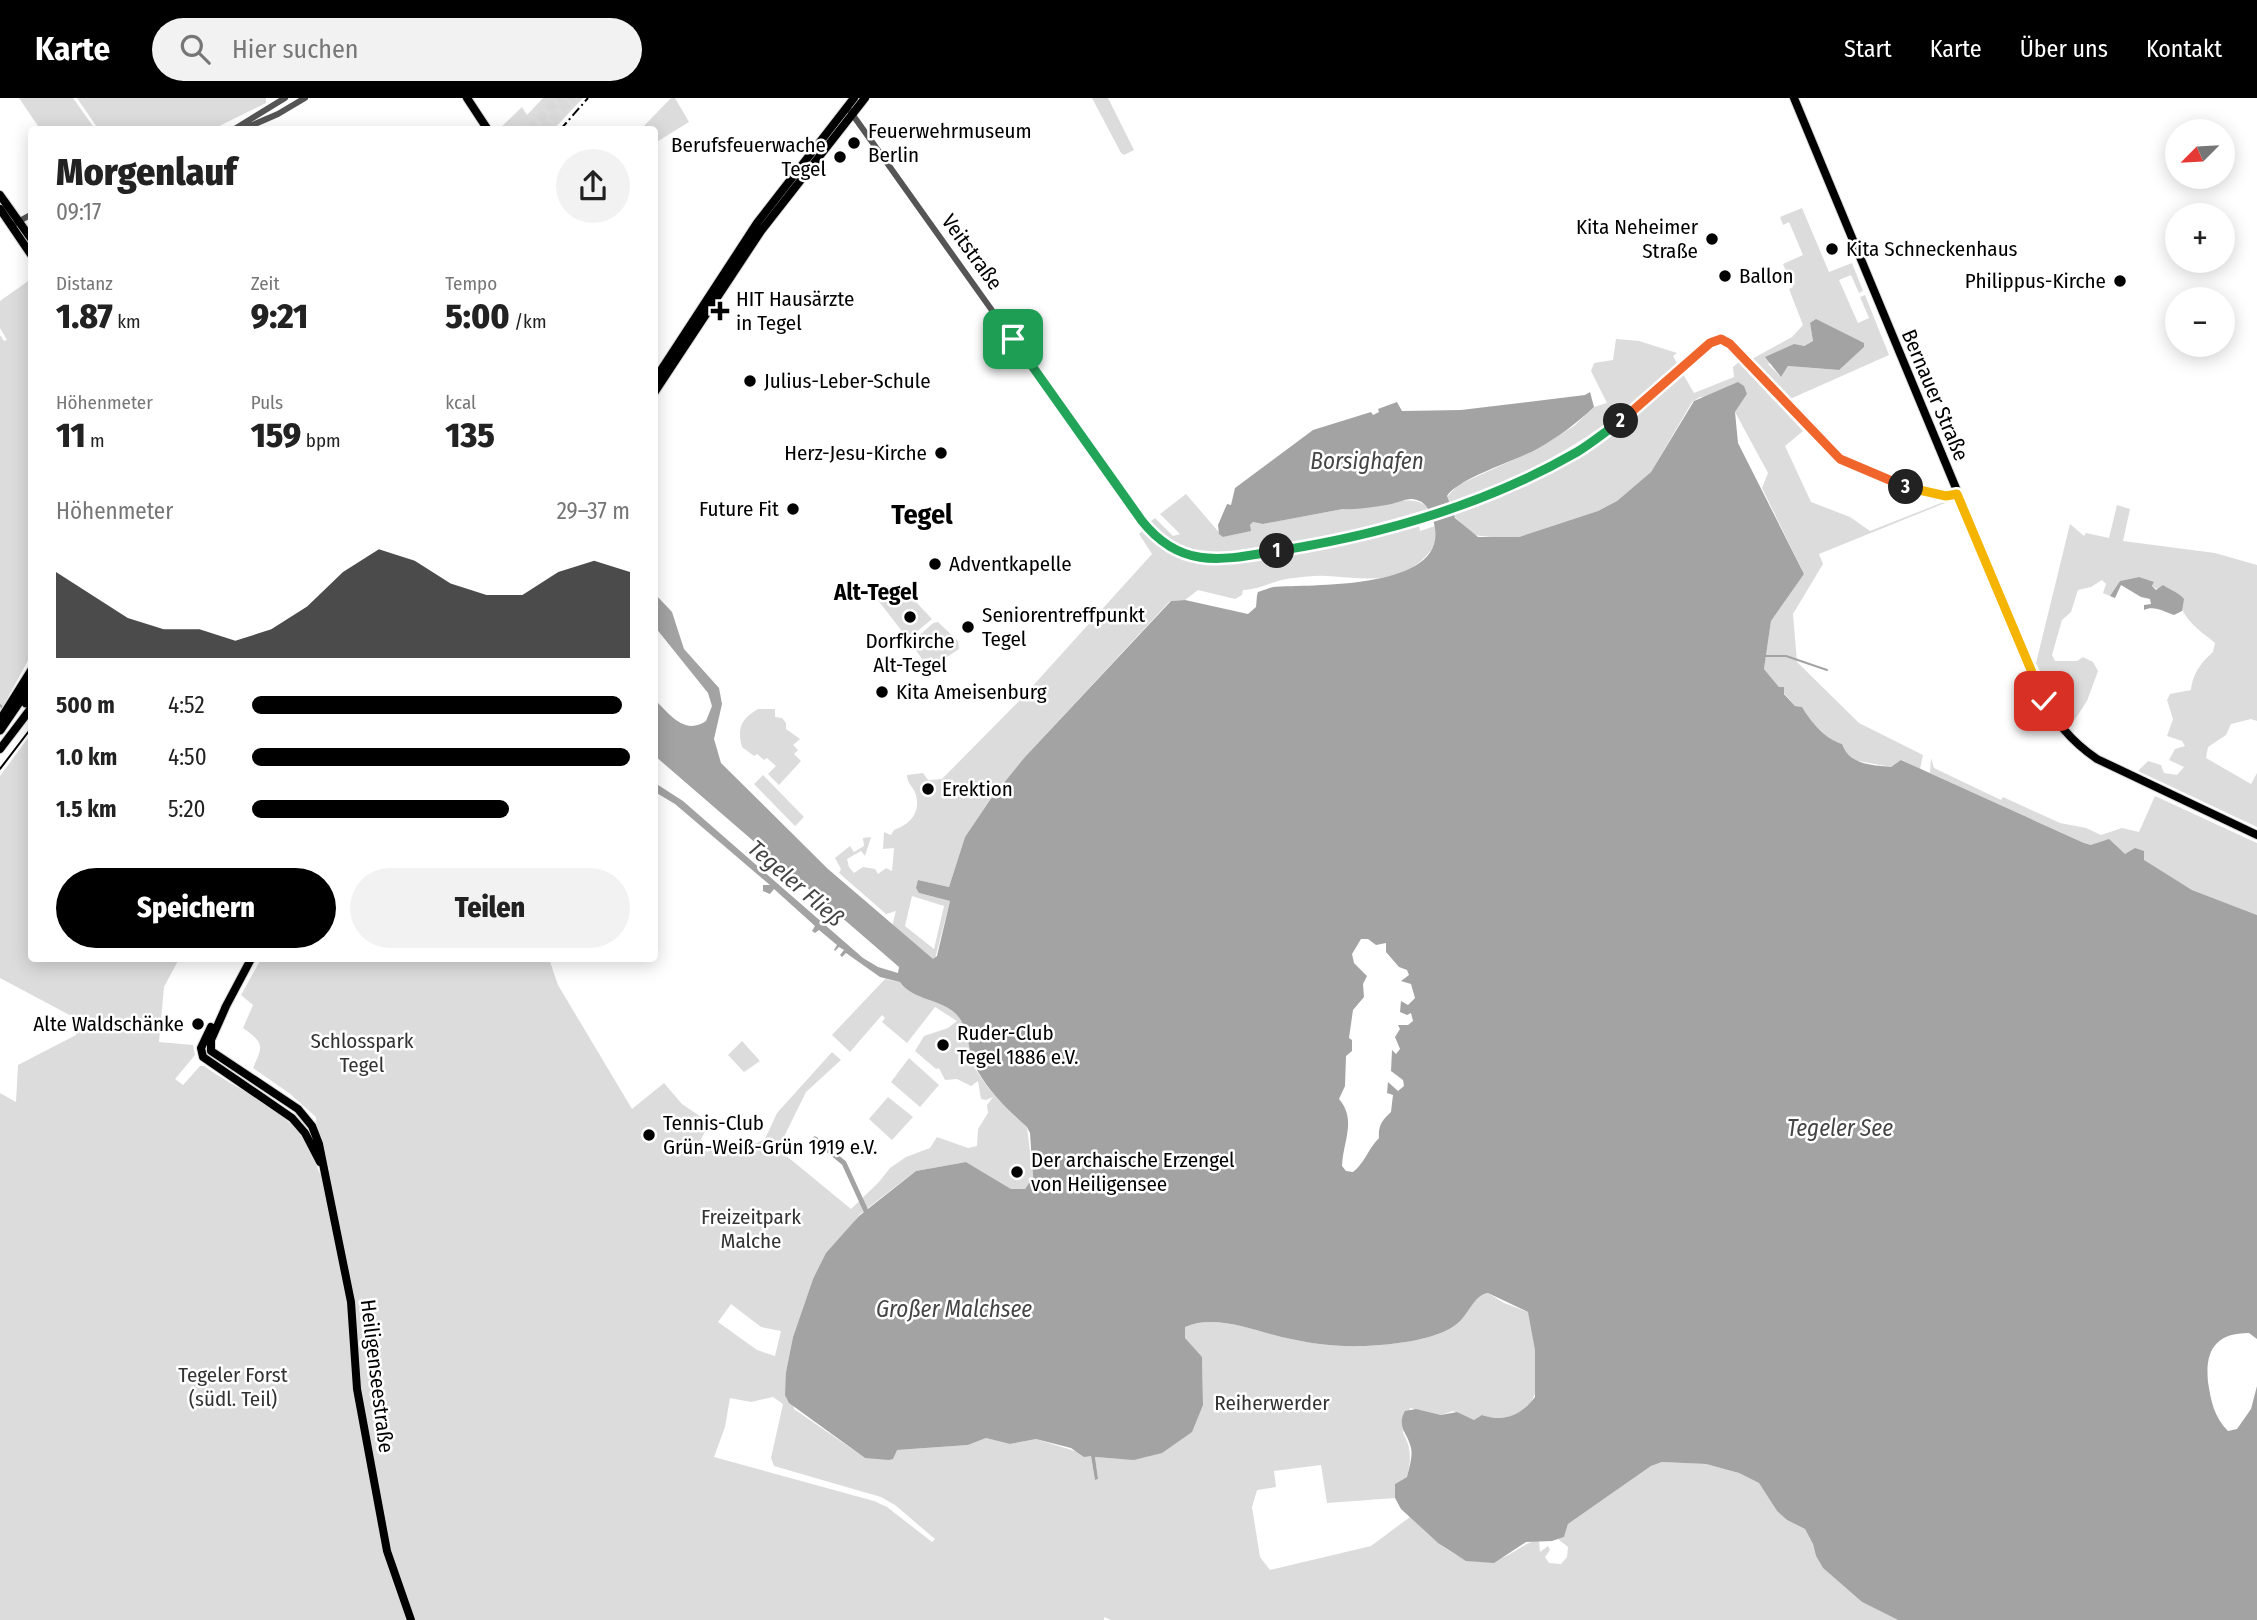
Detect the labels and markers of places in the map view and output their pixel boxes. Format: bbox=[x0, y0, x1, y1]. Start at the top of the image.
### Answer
place label: Feuerwehrmuseum Berlin bbox=[868, 118, 1032, 168]
place label: Berufsfeuerwache Tegel bbox=[671, 132, 826, 182]
marker: Feuerwehrmuseum Berlin bbox=[846, 135, 862, 151]
marker: Berufsfeuerwache Tegel bbox=[832, 149, 848, 165]
place label: Kita Neheimer Straße bbox=[1576, 214, 1699, 264]
marker: Kita Neheimer Straße bbox=[1704, 231, 1720, 247]
place label: Kita Schneckenhaus bbox=[1846, 236, 2018, 262]
marker: Kita Schneckenhaus bbox=[1824, 241, 1840, 257]
place label: Ballon bbox=[1739, 263, 1794, 289]
marker: Ballon bbox=[1717, 268, 1733, 284]
place label: Philippus-Kirche bbox=[1965, 268, 2106, 294]
marker: Philippus-Kirche bbox=[2112, 273, 2128, 289]
place label: HIT Hausärzte in Tegel bbox=[736, 286, 854, 336]
marker: HIT Hausärzte in Tegel bbox=[710, 301, 730, 321]
pin bbox=[983, 309, 1043, 369]
place label: Julius-Leber-Schule bbox=[764, 368, 931, 394]
marker: Julius-Leber-Schule bbox=[742, 373, 758, 389]
pin: 2 bbox=[1604, 404, 1638, 438]
place label: Herz-Jesu-Kirche bbox=[784, 440, 927, 466]
marker: Herz-Jesu-Kirche bbox=[933, 445, 949, 461]
pin: 3 bbox=[1888, 470, 1924, 504]
place label: Future Fit bbox=[699, 496, 779, 522]
marker: Future Fit bbox=[785, 501, 801, 517]
pin: 1 bbox=[1260, 533, 1294, 568]
place label: Adventkapelle bbox=[949, 551, 1072, 577]
marker: Adventkapelle bbox=[927, 556, 943, 572]
place label: Seniorentreffpunkt Tegel bbox=[982, 602, 1145, 652]
marker: Dorfkirche Alt-Tegel bbox=[902, 609, 918, 625]
marker: Seniorentreffpunkt Tegel bbox=[960, 619, 976, 635]
place label: Dorfkirche Alt-Tegel bbox=[865, 628, 955, 678]
pin bbox=[2014, 671, 2074, 731]
place label: Kita Ameisenburg bbox=[896, 679, 1047, 705]
marker: Kita Ameisenburg bbox=[874, 684, 890, 700]
place label: Erektion bbox=[942, 776, 1013, 802]
marker: Erektion bbox=[920, 781, 936, 797]
place label: Alte Waldschänke bbox=[33, 1011, 184, 1037]
marker: Alte Waldschänke bbox=[190, 1016, 206, 1032]
place label: Ruder-Club Tegel 1886 e.V. bbox=[957, 1020, 1079, 1070]
marker: Ruder-Club Tegel 1886 e.V. bbox=[935, 1037, 951, 1053]
place label: Tennis-Club Grün-Weiß-Grün 1919 e.V. bbox=[663, 1110, 878, 1160]
marker: Tennis-Club Grün-Weiß-Grün 1919 e.V. bbox=[641, 1127, 657, 1143]
place label: Der archaische Erzengel von Heiligensee bbox=[1031, 1147, 1235, 1197]
marker: Der archaische Erzengel von Heiligensee bbox=[1009, 1164, 1025, 1180]

